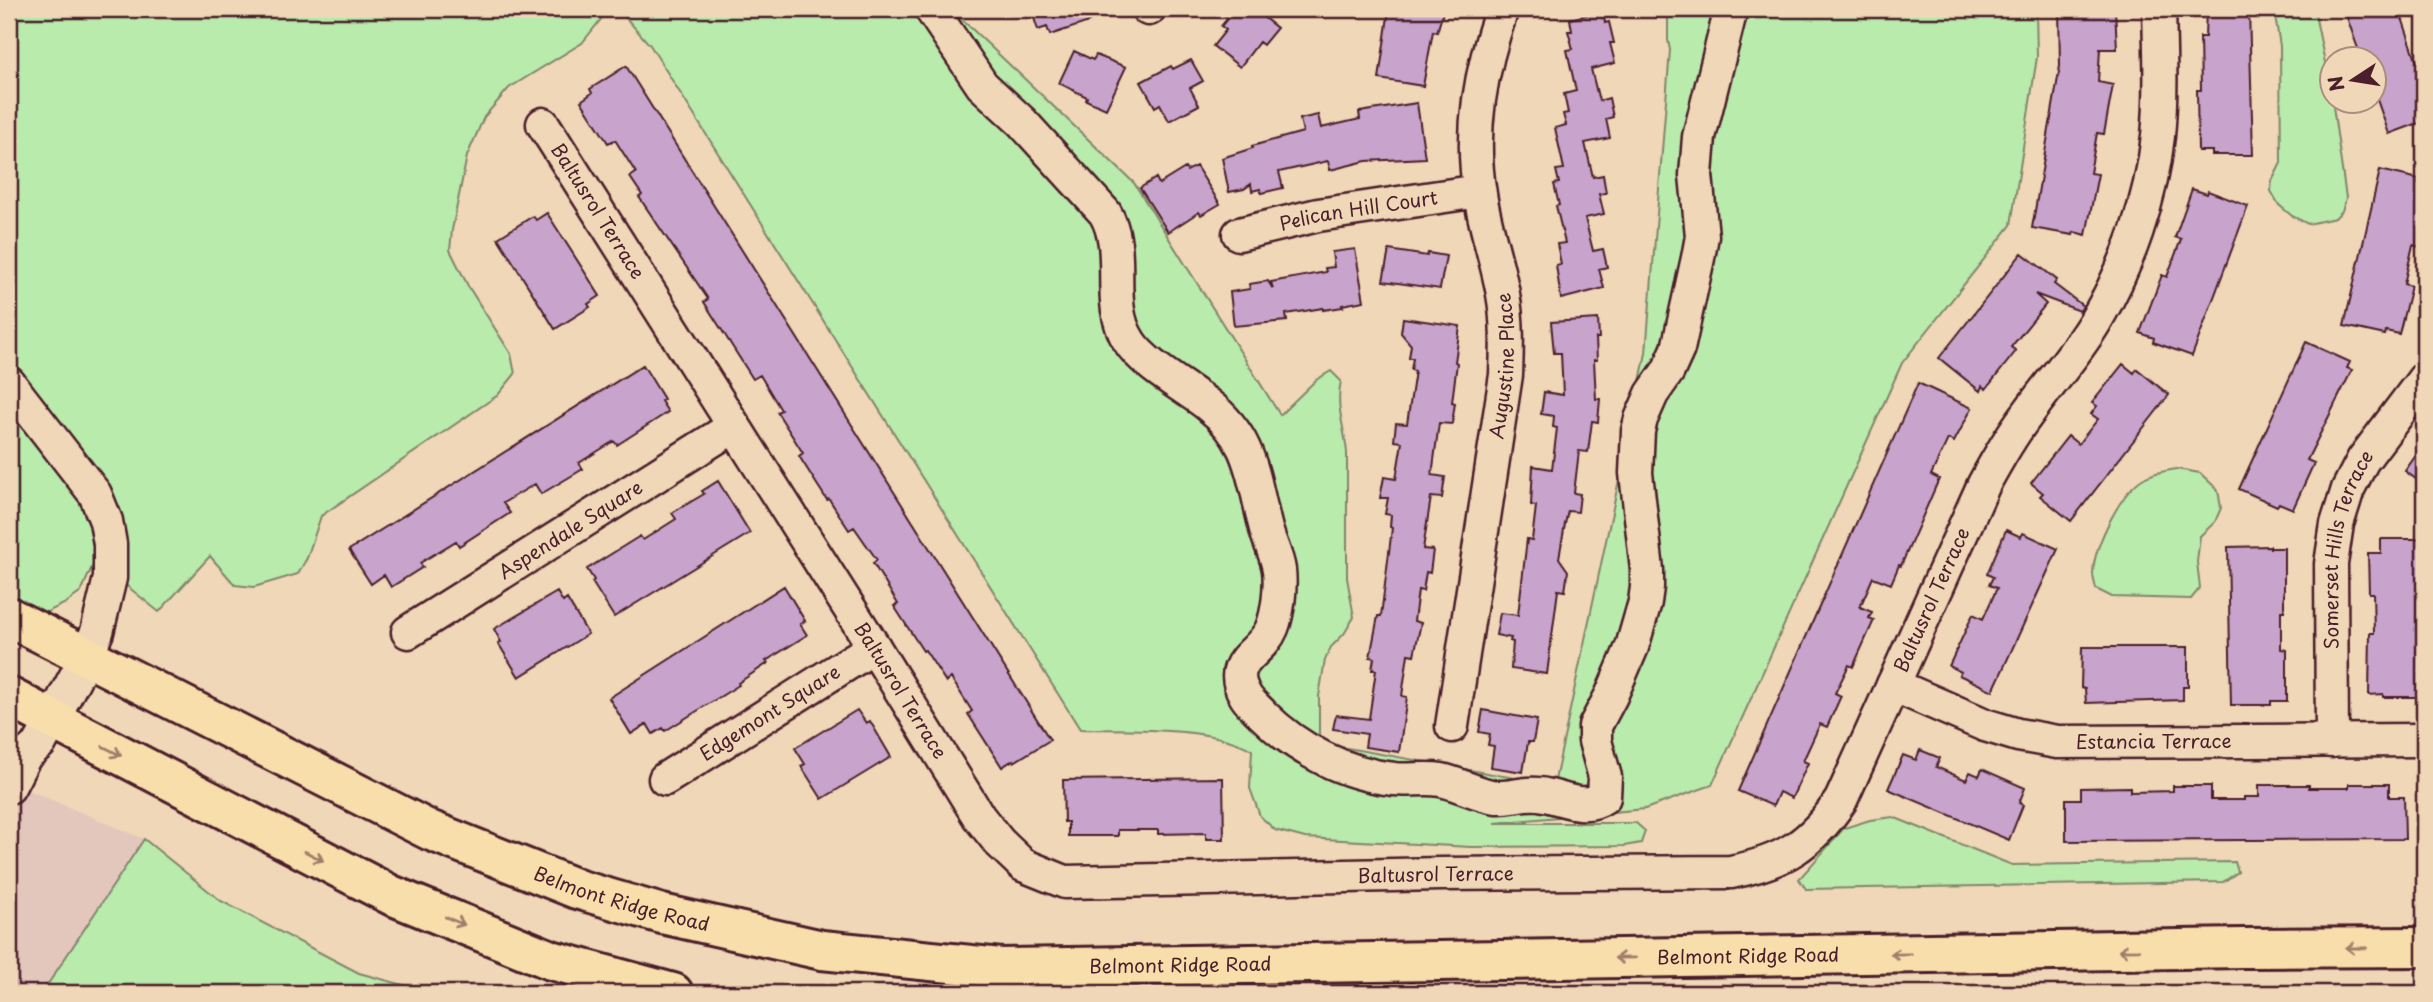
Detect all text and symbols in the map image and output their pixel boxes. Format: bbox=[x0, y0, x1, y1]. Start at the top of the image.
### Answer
north arrow bbox=[2318, 46, 2388, 116]
text: N bbox=[2320, 73, 2351, 94]
street label: Baltusrol Terrace bbox=[545, 137, 653, 284]
street label: Pelican Hill Court bbox=[1276, 182, 1440, 237]
street label: Augustine Place bbox=[1481, 291, 1520, 441]
street label: Somerset Hills Terrace bbox=[2316, 443, 2379, 649]
street label: Aspendale Square bbox=[492, 473, 648, 585]
street label: Baltusrol Terrace bbox=[1886, 522, 1976, 676]
street label: Baltusrol Terrace bbox=[849, 616, 955, 764]
street label: Edgemont Square bbox=[694, 657, 845, 767]
street label: Estancia Terrace bbox=[2076, 726, 2232, 755]
one-way arrow bbox=[101, 745, 122, 758]
one-way arrow bbox=[303, 850, 324, 863]
street label: Belmont Ridge Road bbox=[530, 858, 712, 937]
street label: Baltusrol Terrace bbox=[1357, 858, 1514, 889]
one-way arrow bbox=[443, 916, 465, 929]
street label: Belmont Ridge Road bbox=[1657, 940, 1840, 970]
one-way arrow bbox=[2345, 941, 2368, 955]
one-way arrow bbox=[2117, 943, 2140, 957]
one-way arrow bbox=[1890, 947, 1913, 960]
street label: Belmont Ridge Road bbox=[1089, 949, 1272, 980]
one-way arrow bbox=[1613, 951, 1636, 965]

